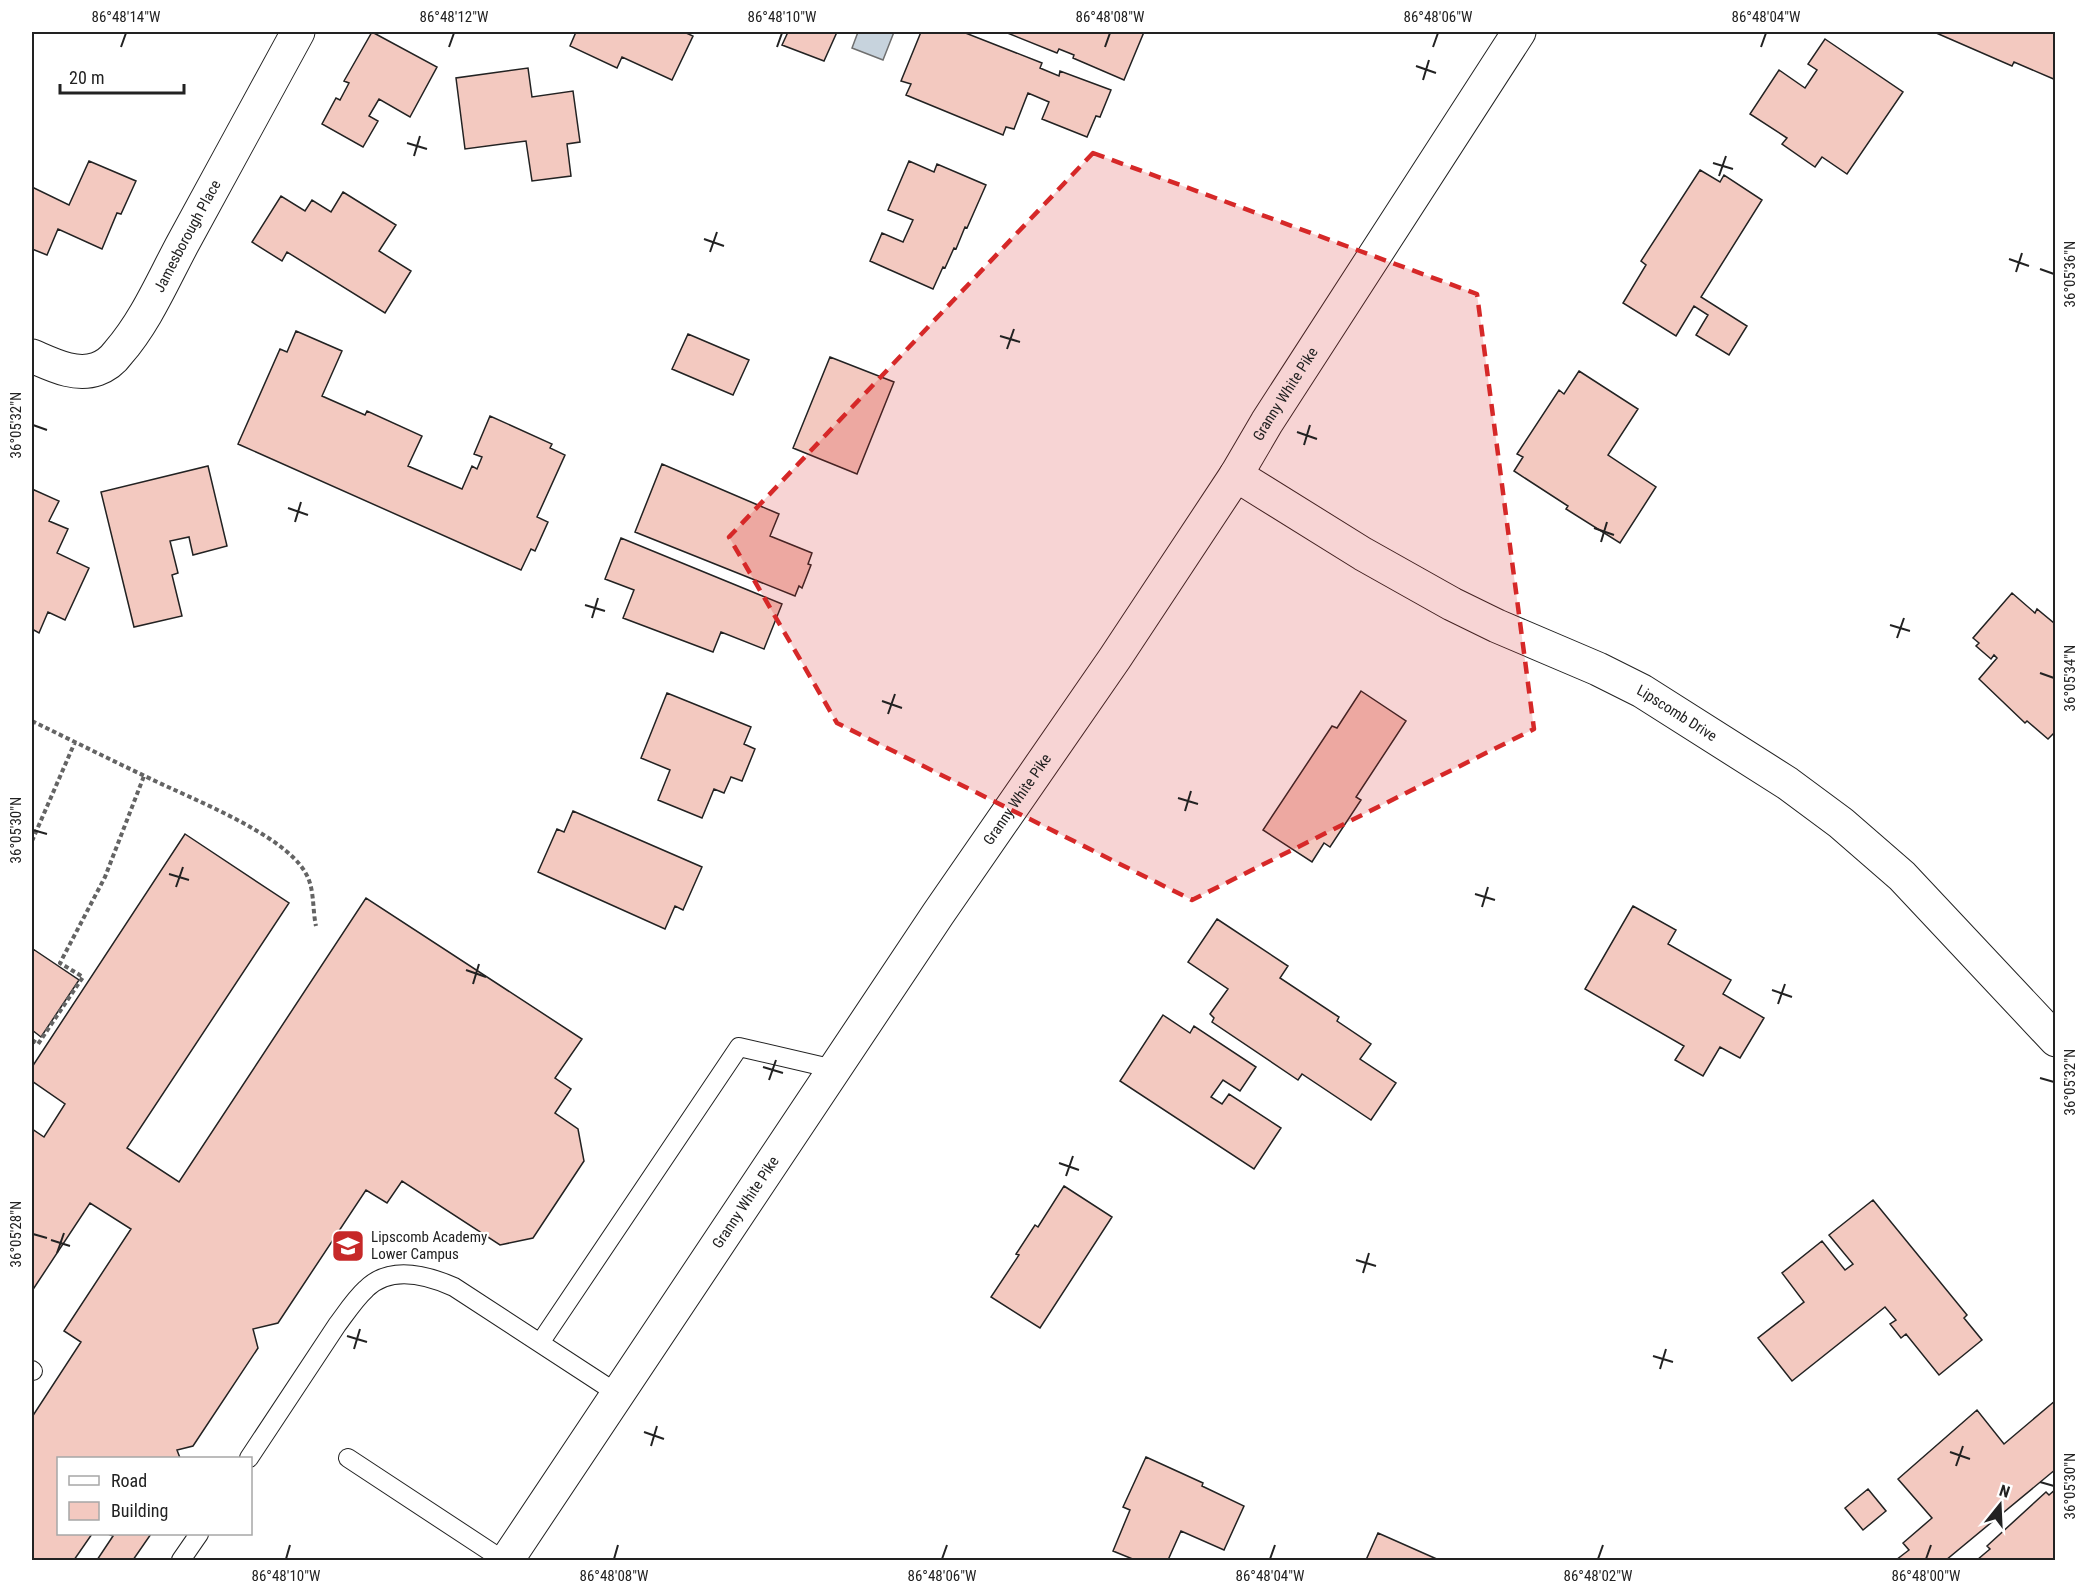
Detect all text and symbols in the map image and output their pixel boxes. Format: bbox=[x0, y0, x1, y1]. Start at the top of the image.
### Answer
text: 86°48'14"W bbox=[92, 8, 161, 26]
text: 86°48'12"W bbox=[420, 8, 489, 26]
text: 86°48'10"W bbox=[748, 8, 817, 26]
text: 86°48'08"W bbox=[1076, 8, 1145, 26]
text: 86°48'06"W bbox=[1404, 8, 1473, 26]
text: 86°48'04"W bbox=[1732, 8, 1801, 26]
scale bar bbox=[60, 57, 184, 95]
text: 20 m bbox=[69, 67, 104, 88]
street label: Jamesborough Place bbox=[150, 177, 225, 295]
text: 36°05'36"N bbox=[2061, 241, 2079, 307]
street label: Granny White Pike bbox=[1249, 344, 1322, 444]
text: 36°05'32"N bbox=[7, 392, 25, 458]
text: 36°05'34"N bbox=[2061, 645, 2079, 711]
street label: Lipscomb Drive bbox=[1634, 681, 1720, 745]
street label: Granny White Pike bbox=[979, 750, 1055, 848]
text: 36°05'30"N bbox=[7, 797, 25, 863]
text: 36°05'32"N bbox=[2061, 1049, 2079, 1115]
street label: Granny White Pike bbox=[708, 1153, 783, 1252]
text: 36°05'28"N bbox=[7, 1201, 25, 1267]
school or university icon: Lipscomb Academy Lower Campus bbox=[330, 1228, 366, 1264]
place label: Lipscomb Academy Lower Campus bbox=[371, 1228, 487, 1263]
text: 36°05'30"N bbox=[2061, 1453, 2079, 1519]
legend bbox=[57, 1457, 252, 1535]
text: Road bbox=[111, 1470, 147, 1491]
north arrow bbox=[1970, 1475, 2030, 1535]
text: N bbox=[1997, 1481, 2012, 1502]
text: Building bbox=[111, 1500, 168, 1521]
text: 86°48'10"W bbox=[252, 1567, 321, 1585]
text: 86°48'08"W bbox=[580, 1567, 649, 1585]
text: 86°48'06"W bbox=[908, 1567, 977, 1585]
text: 86°48'04"W bbox=[1236, 1567, 1305, 1585]
text: 86°48'02"W bbox=[1564, 1567, 1633, 1585]
text: 86°48'00"W bbox=[1892, 1567, 1961, 1585]

